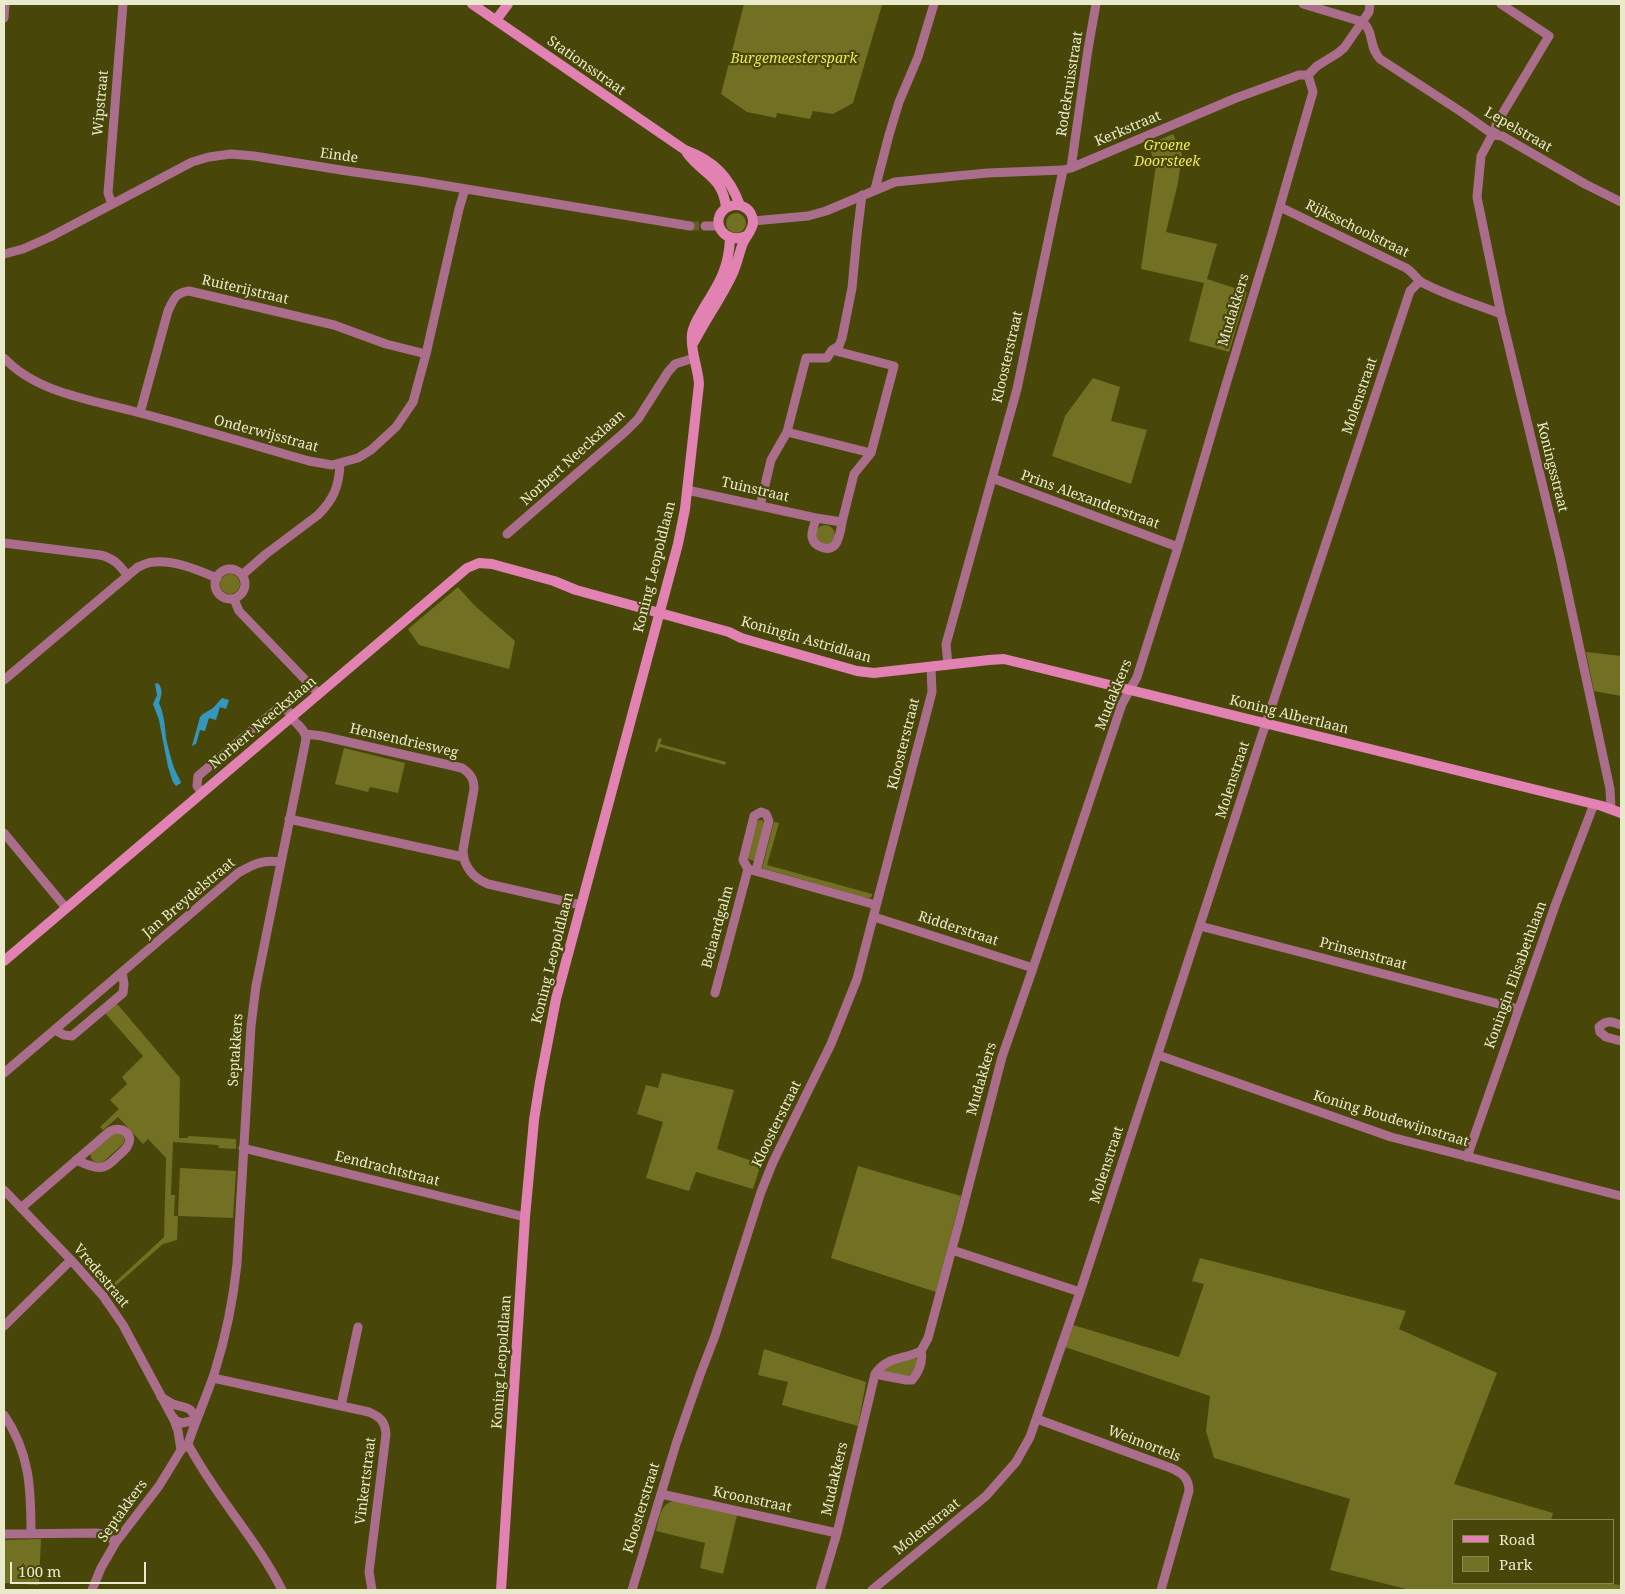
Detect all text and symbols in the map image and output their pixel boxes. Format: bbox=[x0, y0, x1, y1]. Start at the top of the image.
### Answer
street label: Rodekruisstraat bbox=[1053, 30, 1087, 138]
street label: Stationsstraat bbox=[544, 33, 628, 99]
park label: Burgemeesterspark bbox=[730, 51, 858, 67]
street label: Wipstraat bbox=[90, 69, 112, 137]
street label: Lepelstraat bbox=[1481, 104, 1555, 156]
street label: Kerkstraat bbox=[1092, 108, 1164, 150]
park label: Groene Doorsteek bbox=[1134, 138, 1200, 170]
street label: Einde bbox=[319, 145, 359, 167]
street label: Rijksschoolstraat bbox=[1302, 197, 1412, 261]
street label: Ruiterijstraat bbox=[200, 272, 290, 308]
street label: Mudakkers bbox=[1215, 272, 1253, 348]
street label: Kloosterstraat bbox=[989, 309, 1027, 405]
street label: Molenstraat bbox=[1339, 355, 1381, 437]
street label: Norbert Neeckxlaan bbox=[517, 407, 629, 509]
street label: Onderwijsstraat bbox=[212, 412, 320, 456]
street label: Koningsstraat bbox=[1533, 420, 1571, 514]
street label: Prins Alexanderstraat bbox=[1018, 467, 1162, 533]
street label: Tuinstraat bbox=[719, 474, 791, 506]
street label: Koning Leopoldlaan bbox=[631, 500, 679, 634]
street label: Koningin Astridlaan bbox=[739, 613, 873, 667]
street label: Mudakkers bbox=[1092, 657, 1136, 733]
street label: Norbert Neeckxlaan bbox=[206, 673, 320, 773]
street label: Koning Albertlaan bbox=[1228, 692, 1350, 738]
street label: Kloosterstraat bbox=[884, 696, 924, 792]
street label: Hensendriesweg bbox=[348, 720, 460, 762]
street label: Molenstraat bbox=[1213, 739, 1253, 821]
street label: Jan Breydelstraat bbox=[139, 854, 239, 942]
street label: Beiaardgalm bbox=[699, 884, 737, 970]
street label: Koning Leopoldlaan bbox=[529, 891, 577, 1025]
street label: Koningin Elisabethlaan bbox=[1481, 899, 1551, 1051]
street label: Ridderstraat bbox=[916, 908, 1000, 950]
street label: Prinsenstraat bbox=[1318, 934, 1408, 974]
street label: Septakkers bbox=[225, 1013, 247, 1087]
street label: Mudakkers bbox=[964, 1041, 1000, 1117]
street label: Kloosterstraat bbox=[749, 1078, 805, 1170]
street label: Koning Boudewijnstraat bbox=[1311, 1087, 1471, 1151]
street label: Molenstraat bbox=[1087, 1124, 1127, 1206]
street label: Eendrachtstraat bbox=[333, 1148, 441, 1190]
street label: Vredestraat bbox=[70, 1241, 132, 1311]
street label: Koning Leopoldlaan bbox=[489, 1294, 515, 1430]
street label: Weimortels bbox=[1105, 1422, 1183, 1466]
street label: Vinkertstraat bbox=[352, 1436, 380, 1526]
street label: Mudakkers bbox=[818, 1441, 852, 1517]
street label: Kloosterstraat bbox=[620, 1461, 664, 1555]
street label: Septakkers bbox=[95, 1477, 151, 1545]
street label: Kroonstraat bbox=[711, 1483, 793, 1517]
street label: Molenstraat bbox=[891, 1495, 963, 1559]
legend bbox=[1452, 1519, 1615, 1584]
text: Road bbox=[1499, 1529, 1535, 1549]
scale bar bbox=[12, 1552, 149, 1584]
text: Park bbox=[1499, 1554, 1532, 1574]
text: 100 m bbox=[18, 1561, 61, 1581]

